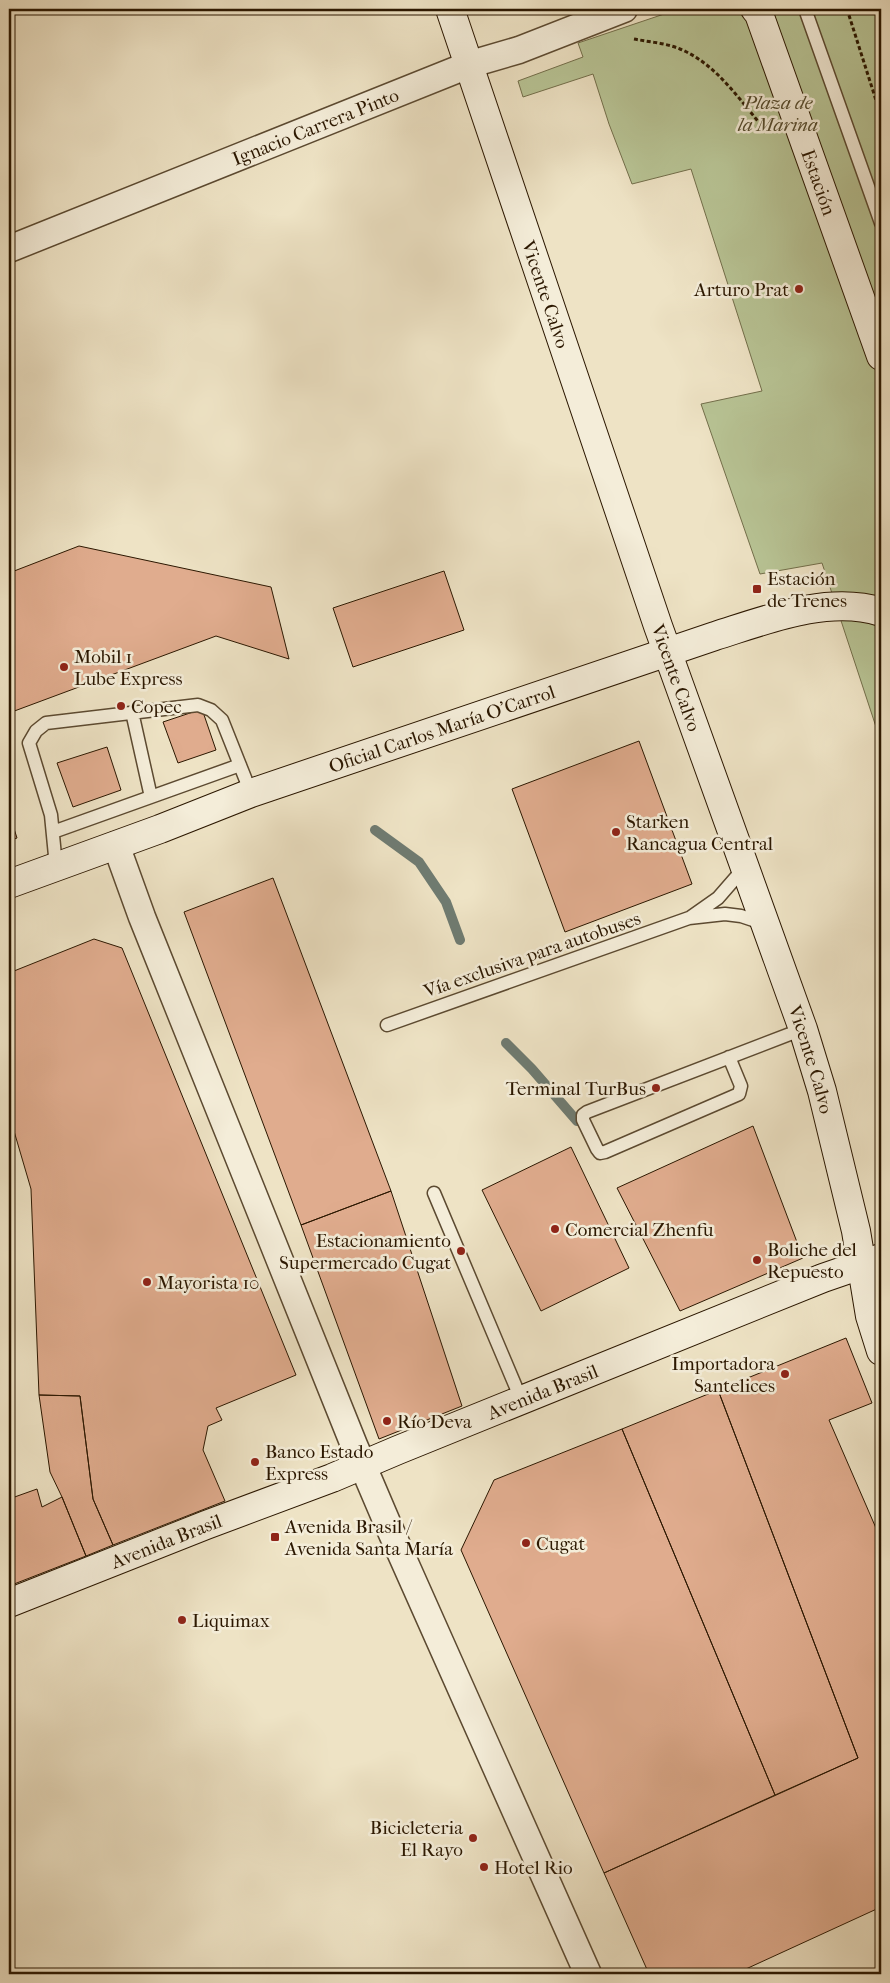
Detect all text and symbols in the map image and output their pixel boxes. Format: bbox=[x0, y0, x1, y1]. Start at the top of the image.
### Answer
street label: Ignacio Carrera Pinto bbox=[229, 84, 403, 170]
park label: Plaza de la Marina bbox=[737, 92, 818, 136]
street label: Estación bbox=[796, 147, 840, 219]
street label: Vicente Calvo bbox=[517, 237, 574, 352]
place label: Arturo Prat bbox=[693, 279, 789, 301]
marker: Arturo Prat bbox=[793, 283, 805, 295]
place label: Estación de Trenes bbox=[767, 568, 847, 612]
marker: Estación de Trenes bbox=[751, 583, 763, 595]
street label: Vicente Calvo bbox=[646, 621, 705, 735]
place label: Mobil 1 Lube Express bbox=[74, 646, 183, 690]
marker: Mobil 1 Lube Express bbox=[58, 661, 70, 673]
street label: Oficial Carlos María O'Carrol bbox=[326, 681, 558, 778]
place label: Copec bbox=[131, 696, 182, 718]
marker: Copec bbox=[115, 700, 127, 712]
place label: Starken Rancagua Central bbox=[626, 811, 773, 855]
marker: Starken Rancagua Central bbox=[610, 826, 622, 838]
street label: Vía exclusiva para autobuses bbox=[420, 907, 644, 1003]
street label: Vicente Calvo bbox=[783, 1002, 837, 1116]
place label: Terminal TurBus bbox=[506, 1078, 646, 1100]
marker: Terminal TurBus bbox=[650, 1082, 662, 1094]
place label: Comercial Zhenfu bbox=[565, 1219, 714, 1241]
marker: Comercial Zhenfu bbox=[549, 1223, 561, 1235]
place label: Estacionamiento Supermercado Cugat bbox=[279, 1230, 451, 1274]
place label: Boliche del Repuesto bbox=[767, 1239, 857, 1283]
marker: Estacionamiento Supermercado Cugat bbox=[455, 1245, 467, 1257]
marker: Boliche del Repuesto bbox=[751, 1254, 763, 1266]
place label: Mayorista 10 bbox=[157, 1272, 260, 1294]
marker: Mayorista 10 bbox=[141, 1276, 153, 1288]
place label: Importadora Santelices bbox=[672, 1353, 775, 1397]
street label: Avenida Brasil bbox=[483, 1360, 601, 1425]
marker: Importadora Santelices bbox=[779, 1368, 791, 1380]
place label: Río Deva bbox=[397, 1411, 472, 1433]
marker: Río Deva bbox=[381, 1415, 393, 1427]
place label: Banco Estado Express bbox=[265, 1441, 374, 1485]
marker: Banco Estado Express bbox=[249, 1456, 261, 1468]
street label: Avenida Brasil bbox=[107, 1510, 225, 1574]
place label: Avenida Brasil / Avenida Santa María bbox=[284, 1516, 453, 1560]
marker: Avenida Brasil / Avenida Santa María bbox=[269, 1531, 281, 1543]
place label: Cugat bbox=[536, 1533, 585, 1555]
marker: Cugat bbox=[520, 1537, 532, 1549]
place label: Liquimax bbox=[192, 1610, 270, 1632]
marker: Liquimax bbox=[176, 1614, 188, 1626]
place label: Bicicleteria El Rayo bbox=[370, 1817, 463, 1861]
marker: Bicicleteria El Rayo bbox=[467, 1832, 479, 1844]
place label: Hotel Rio bbox=[494, 1857, 573, 1879]
marker: Hotel Rio bbox=[478, 1861, 490, 1873]

